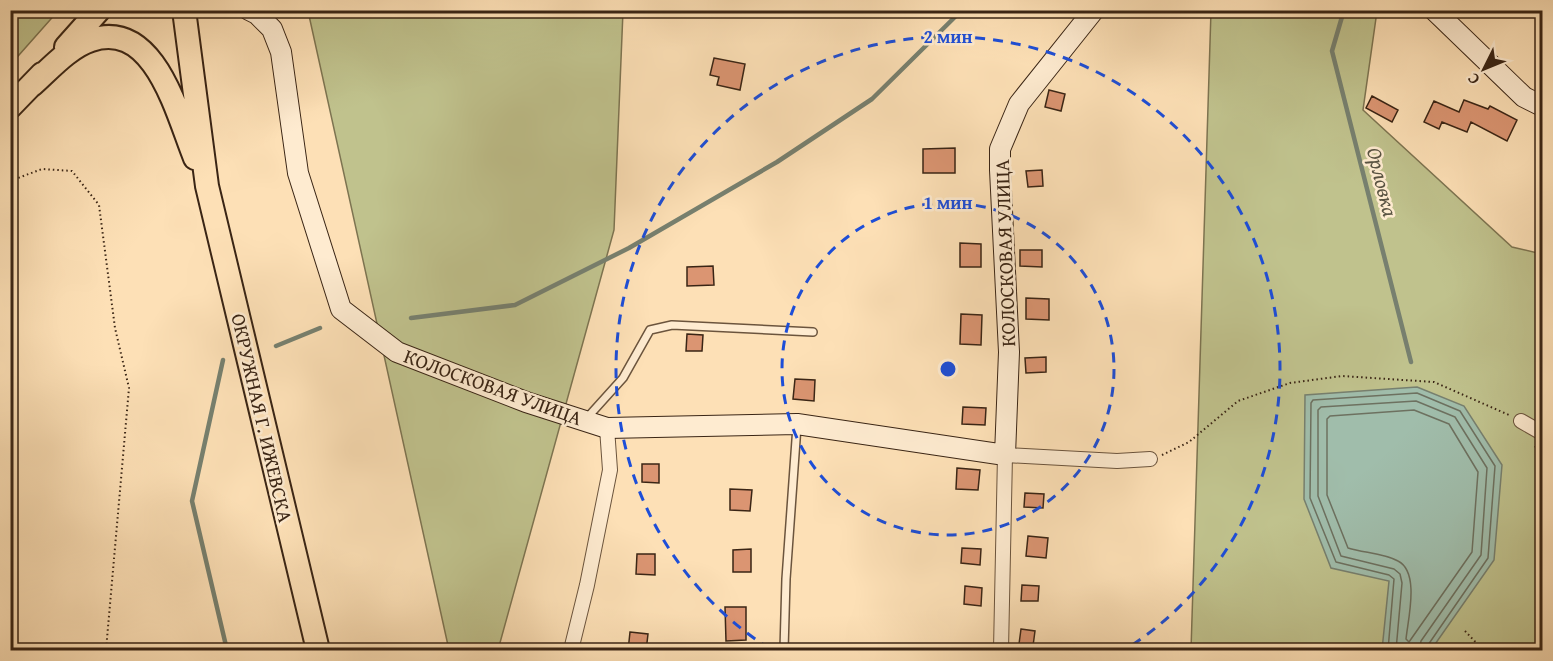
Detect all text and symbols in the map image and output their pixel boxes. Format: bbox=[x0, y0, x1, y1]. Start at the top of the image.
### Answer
text: 2 мин bbox=[923, 23, 973, 50]
north arrow bbox=[1454, 39, 1514, 99]
text: С bbox=[1461, 68, 1485, 91]
water label: Орловка bbox=[1359, 144, 1406, 220]
street label: КОЛОСКОВАЯ УЛИЦА bbox=[987, 159, 1022, 347]
text: 1 мин bbox=[923, 189, 973, 216]
street label: ОКРУЖНАЯ Г. ИЖЕВСКА bbox=[224, 311, 301, 525]
street label: КОЛОСКОВАЯ УЛИЦА bbox=[400, 341, 586, 432]
centre of rings bbox=[938, 359, 958, 379]

